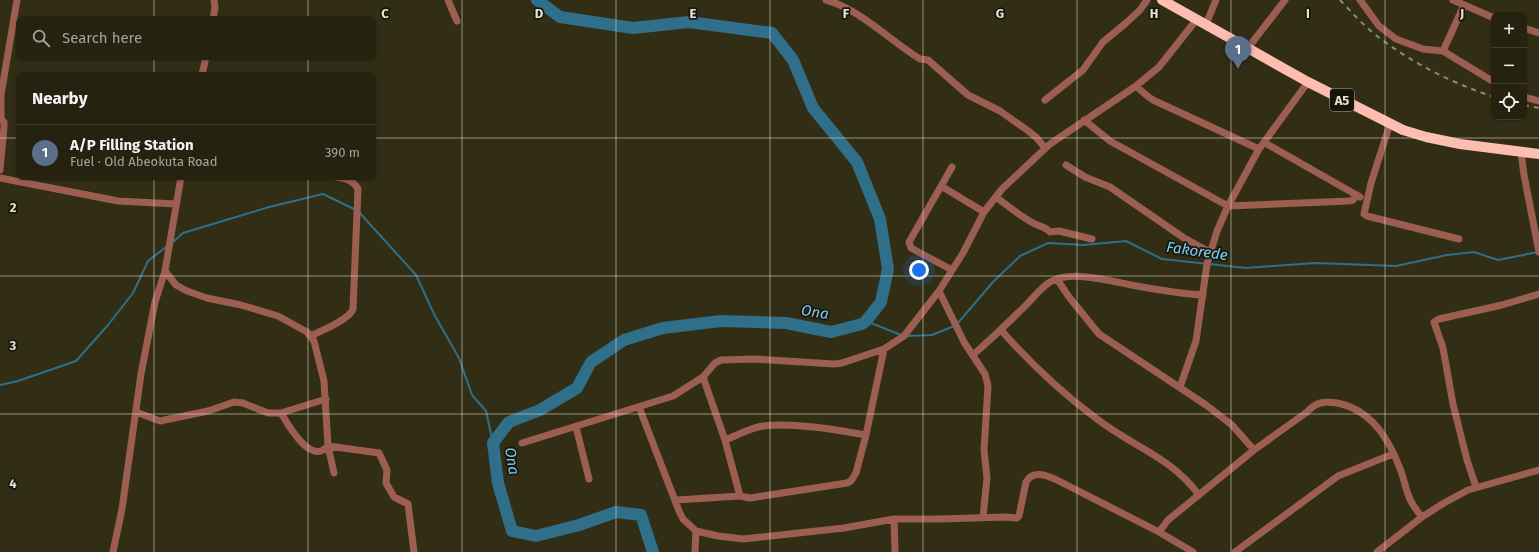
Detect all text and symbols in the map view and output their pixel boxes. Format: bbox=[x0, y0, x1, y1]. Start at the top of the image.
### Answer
text: C bbox=[381, 6, 389, 21]
text: D bbox=[535, 6, 544, 21]
text: E bbox=[690, 6, 697, 21]
text: F bbox=[843, 6, 850, 21]
text: G bbox=[996, 6, 1004, 21]
text: H bbox=[1150, 6, 1158, 21]
text: I bbox=[1306, 6, 1310, 21]
text: J bbox=[1459, 6, 1464, 21]
map controls bbox=[1491, 12, 1527, 120]
button: + bbox=[1491, 12, 1527, 48]
search box bbox=[16, 16, 376, 60]
icon: search bbox=[30, 27, 52, 49]
text: Search here bbox=[62, 29, 142, 47]
pin: 1 bbox=[1225, 36, 1251, 69]
button: − bbox=[1491, 48, 1527, 84]
button: locate bbox=[1491, 84, 1527, 120]
text: Nearby bbox=[32, 88, 87, 109]
road number: A5 bbox=[1330, 89, 1354, 111]
text: A/P Filling Station bbox=[70, 136, 194, 154]
text: 1 bbox=[42, 145, 48, 160]
text: 390 m bbox=[325, 145, 360, 160]
text: Fuel · Old Abeokuta Road bbox=[70, 154, 217, 169]
text: 2 bbox=[10, 200, 17, 215]
water label: Fakorede bbox=[1165, 238, 1229, 264]
your location bbox=[909, 260, 929, 280]
water label: Ona bbox=[800, 301, 830, 323]
text: 3 bbox=[9, 338, 17, 353]
water label: Ona bbox=[501, 446, 523, 476]
text: 4 bbox=[9, 476, 17, 491]

